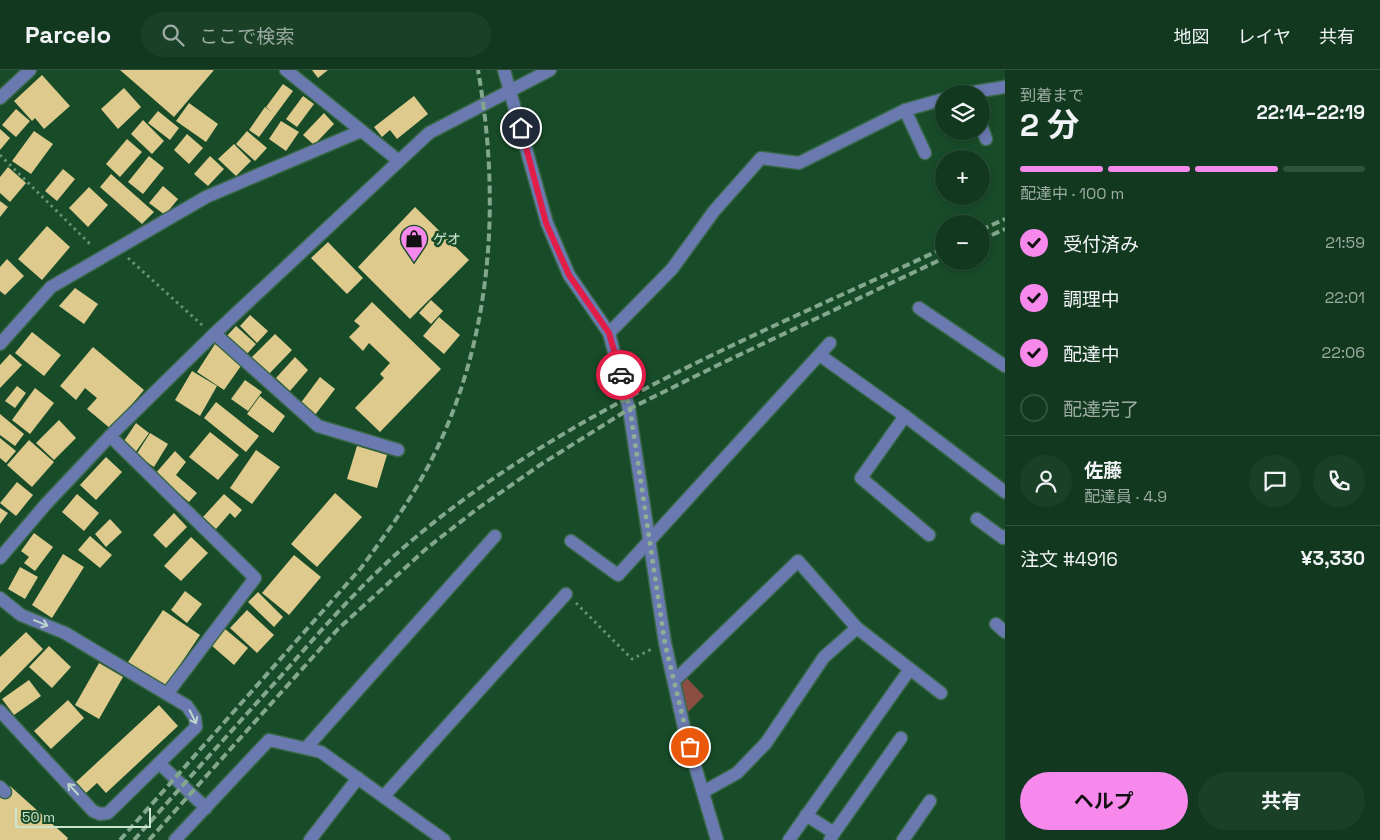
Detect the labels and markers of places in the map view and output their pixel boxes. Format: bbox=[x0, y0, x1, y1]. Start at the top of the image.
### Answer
pin bbox=[500, 107, 542, 149]
shop icon: ゲオ bbox=[399, 224, 429, 263]
place label: ゲオ bbox=[433, 230, 461, 248]
pin bbox=[669, 726, 711, 768]

